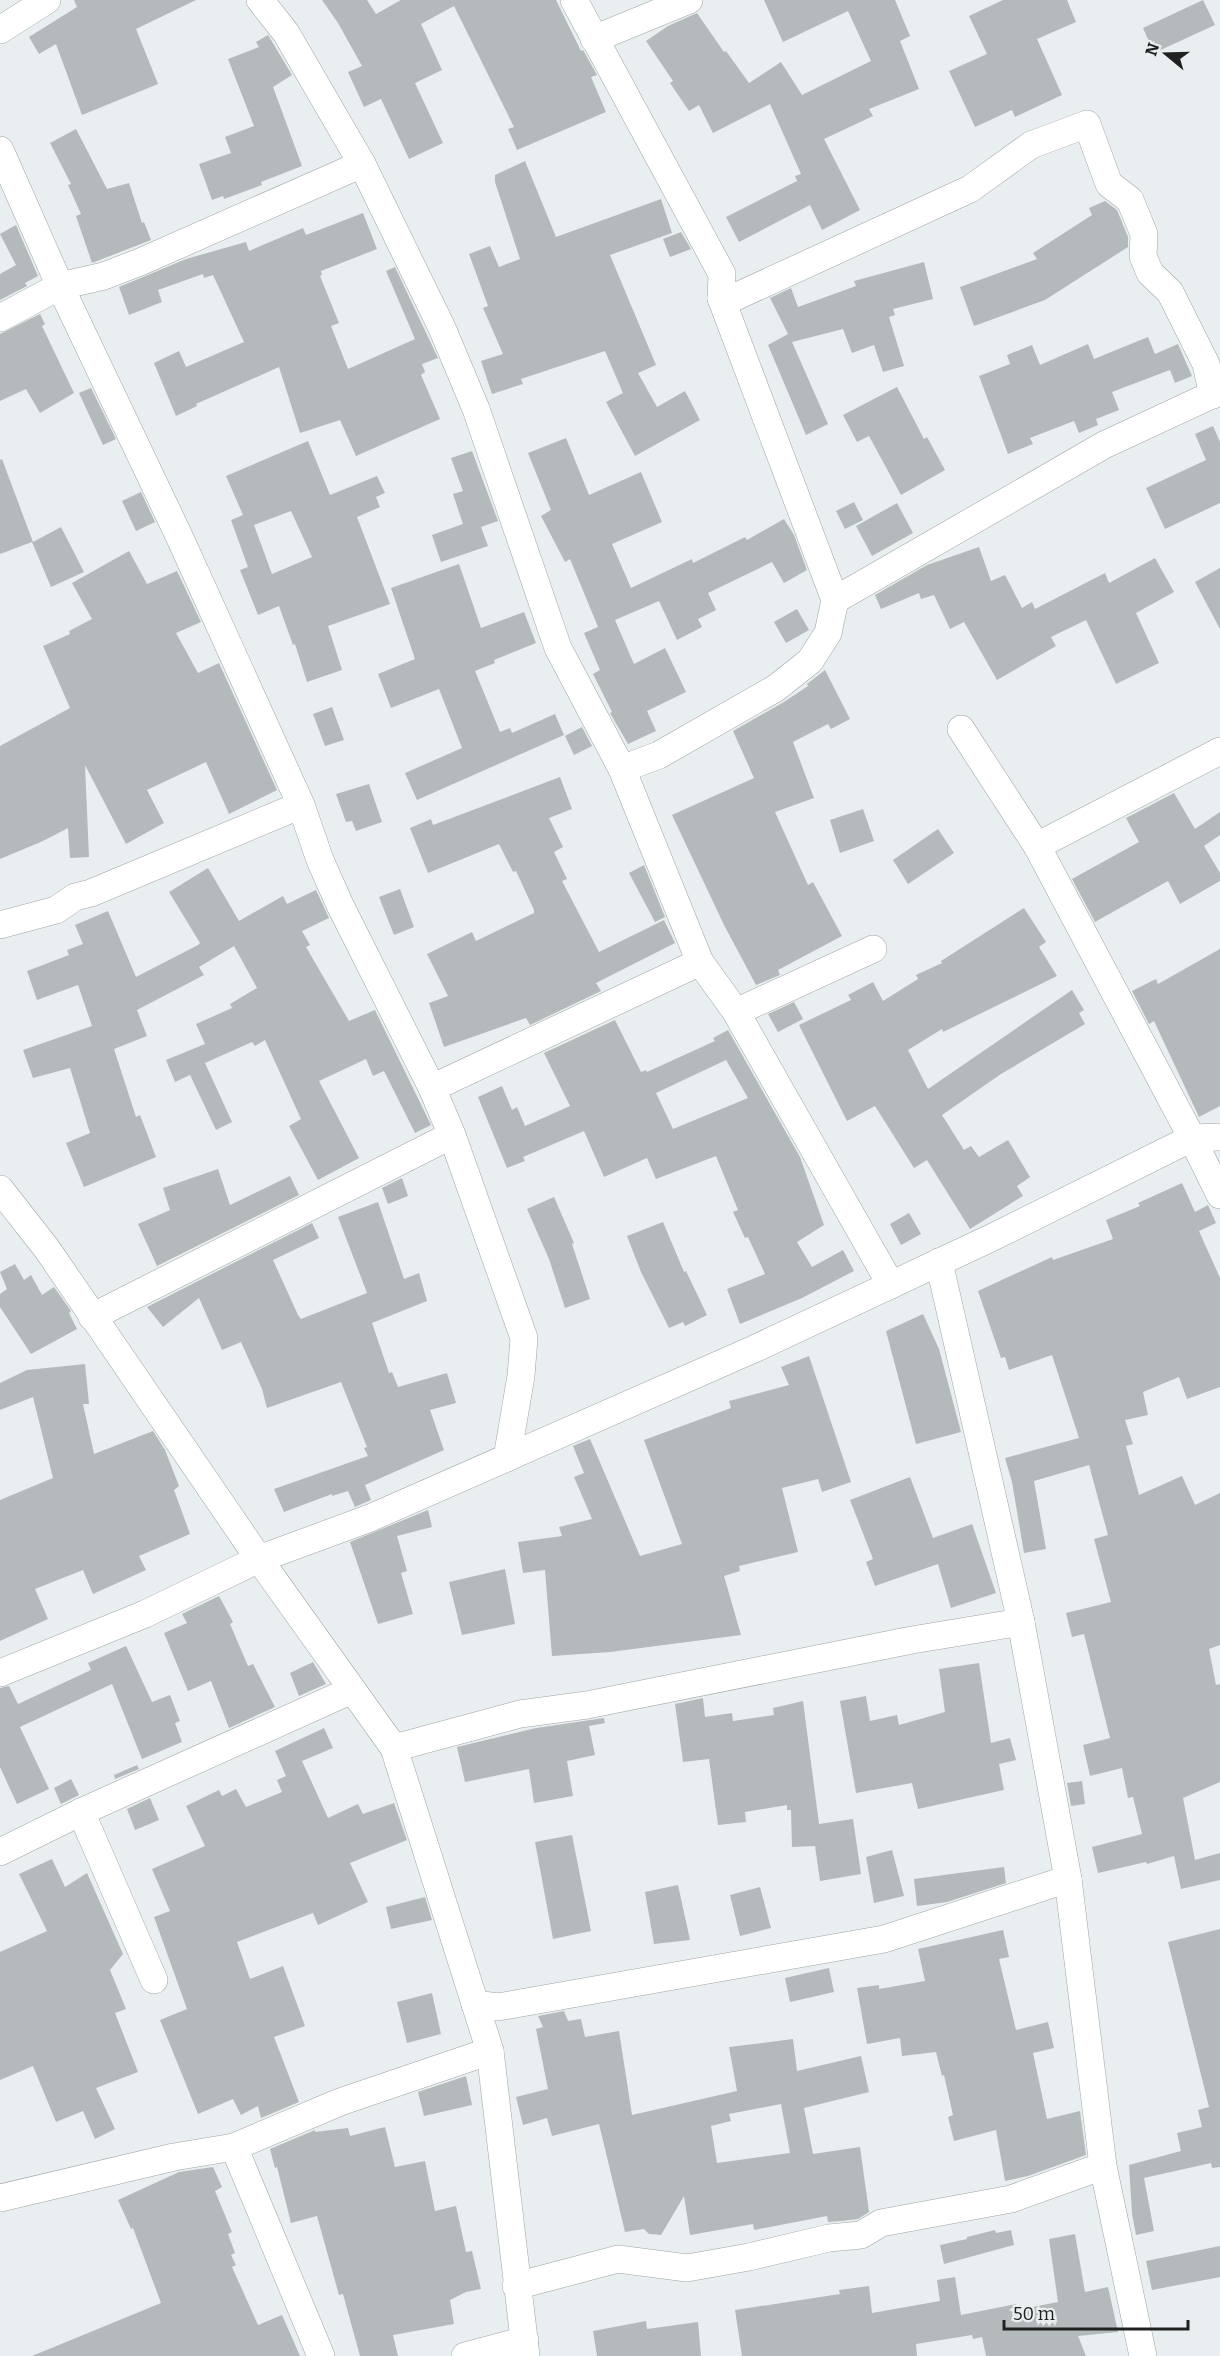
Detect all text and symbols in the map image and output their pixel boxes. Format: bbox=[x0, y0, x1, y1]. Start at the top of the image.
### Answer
north arrow bbox=[1136, 24, 1196, 84]
text: N bbox=[1141, 40, 1163, 58]
scale bar bbox=[1004, 2293, 1188, 2331]
text: 50 m bbox=[1013, 2303, 1055, 2325]

